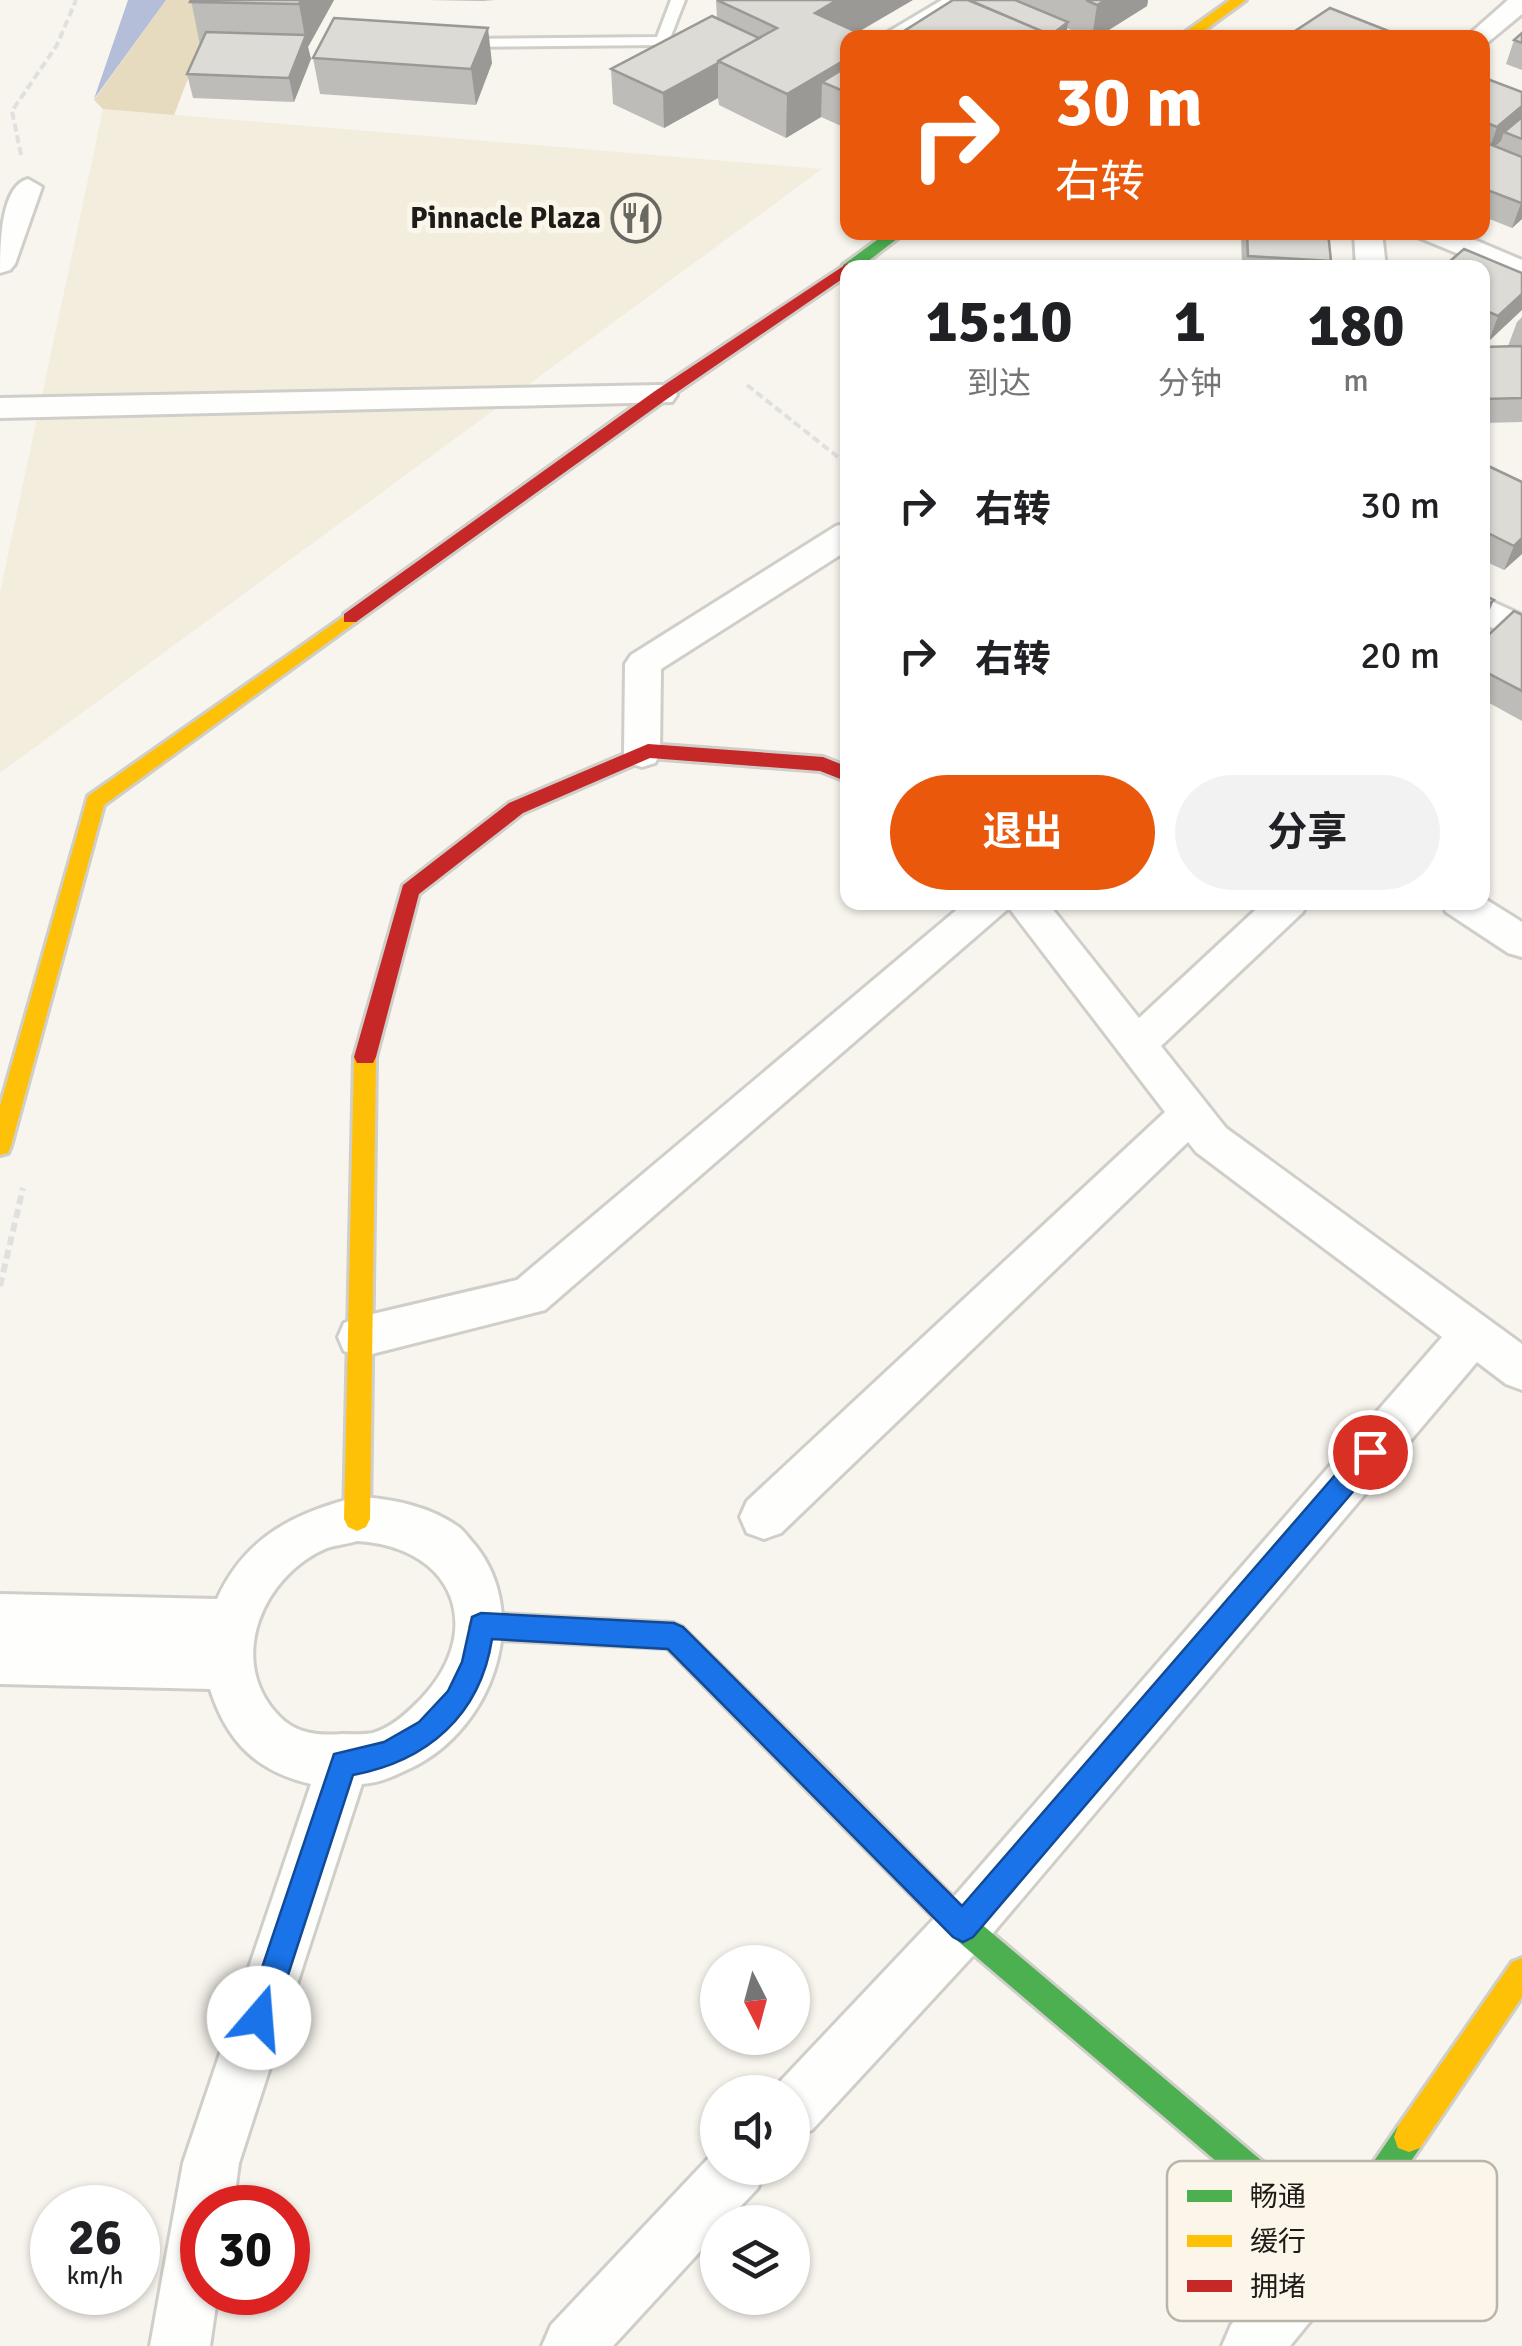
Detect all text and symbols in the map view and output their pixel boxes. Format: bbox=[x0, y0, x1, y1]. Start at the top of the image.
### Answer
text: 30 m bbox=[1055, 59, 1203, 145]
icon: right bbox=[890, 70, 1020, 200]
text: 右转 bbox=[1055, 155, 1145, 210]
restaurant icon: Pinnacle Plaza bbox=[610, 192, 662, 244]
place label: Pinnacle Plaza bbox=[410, 200, 601, 237]
text: 15:10 bbox=[925, 285, 1073, 359]
text: 1 bbox=[1174, 285, 1206, 359]
text: 180 bbox=[1307, 289, 1405, 363]
text: m bbox=[1343, 361, 1369, 400]
text: 到达 bbox=[967, 364, 1031, 403]
text: 分钟 bbox=[1158, 364, 1222, 403]
icon: right bbox=[890, 478, 945, 533]
text: 30 m bbox=[1360, 482, 1440, 529]
text: 右转 bbox=[975, 486, 1051, 533]
icon: right bbox=[890, 628, 945, 683]
text: 20 m bbox=[1360, 632, 1440, 679]
text: 右转 bbox=[975, 636, 1051, 683]
button: 退出 bbox=[890, 775, 1155, 890]
button: 分享 bbox=[1175, 775, 1440, 890]
pin bbox=[1328, 1410, 1413, 1495]
icon: arrive bbox=[1343, 1425, 1398, 1480]
north arrow bbox=[700, 1945, 810, 2055]
map controls bbox=[700, 1945, 810, 2315]
position arrow bbox=[207, 1966, 311, 2070]
button: sound bbox=[700, 2075, 810, 2185]
legend bbox=[1167, 2161, 1497, 2321]
text: 畅通 bbox=[1250, 2180, 1306, 2214]
speed limit sign: 30 bbox=[180, 2185, 310, 2315]
button: layers bbox=[700, 2205, 810, 2315]
text: 26 bbox=[68, 2207, 122, 2269]
text: 缓行 bbox=[1250, 2225, 1306, 2259]
text: km/h bbox=[67, 2260, 123, 2291]
text: 拥堵 bbox=[1250, 2270, 1306, 2304]

